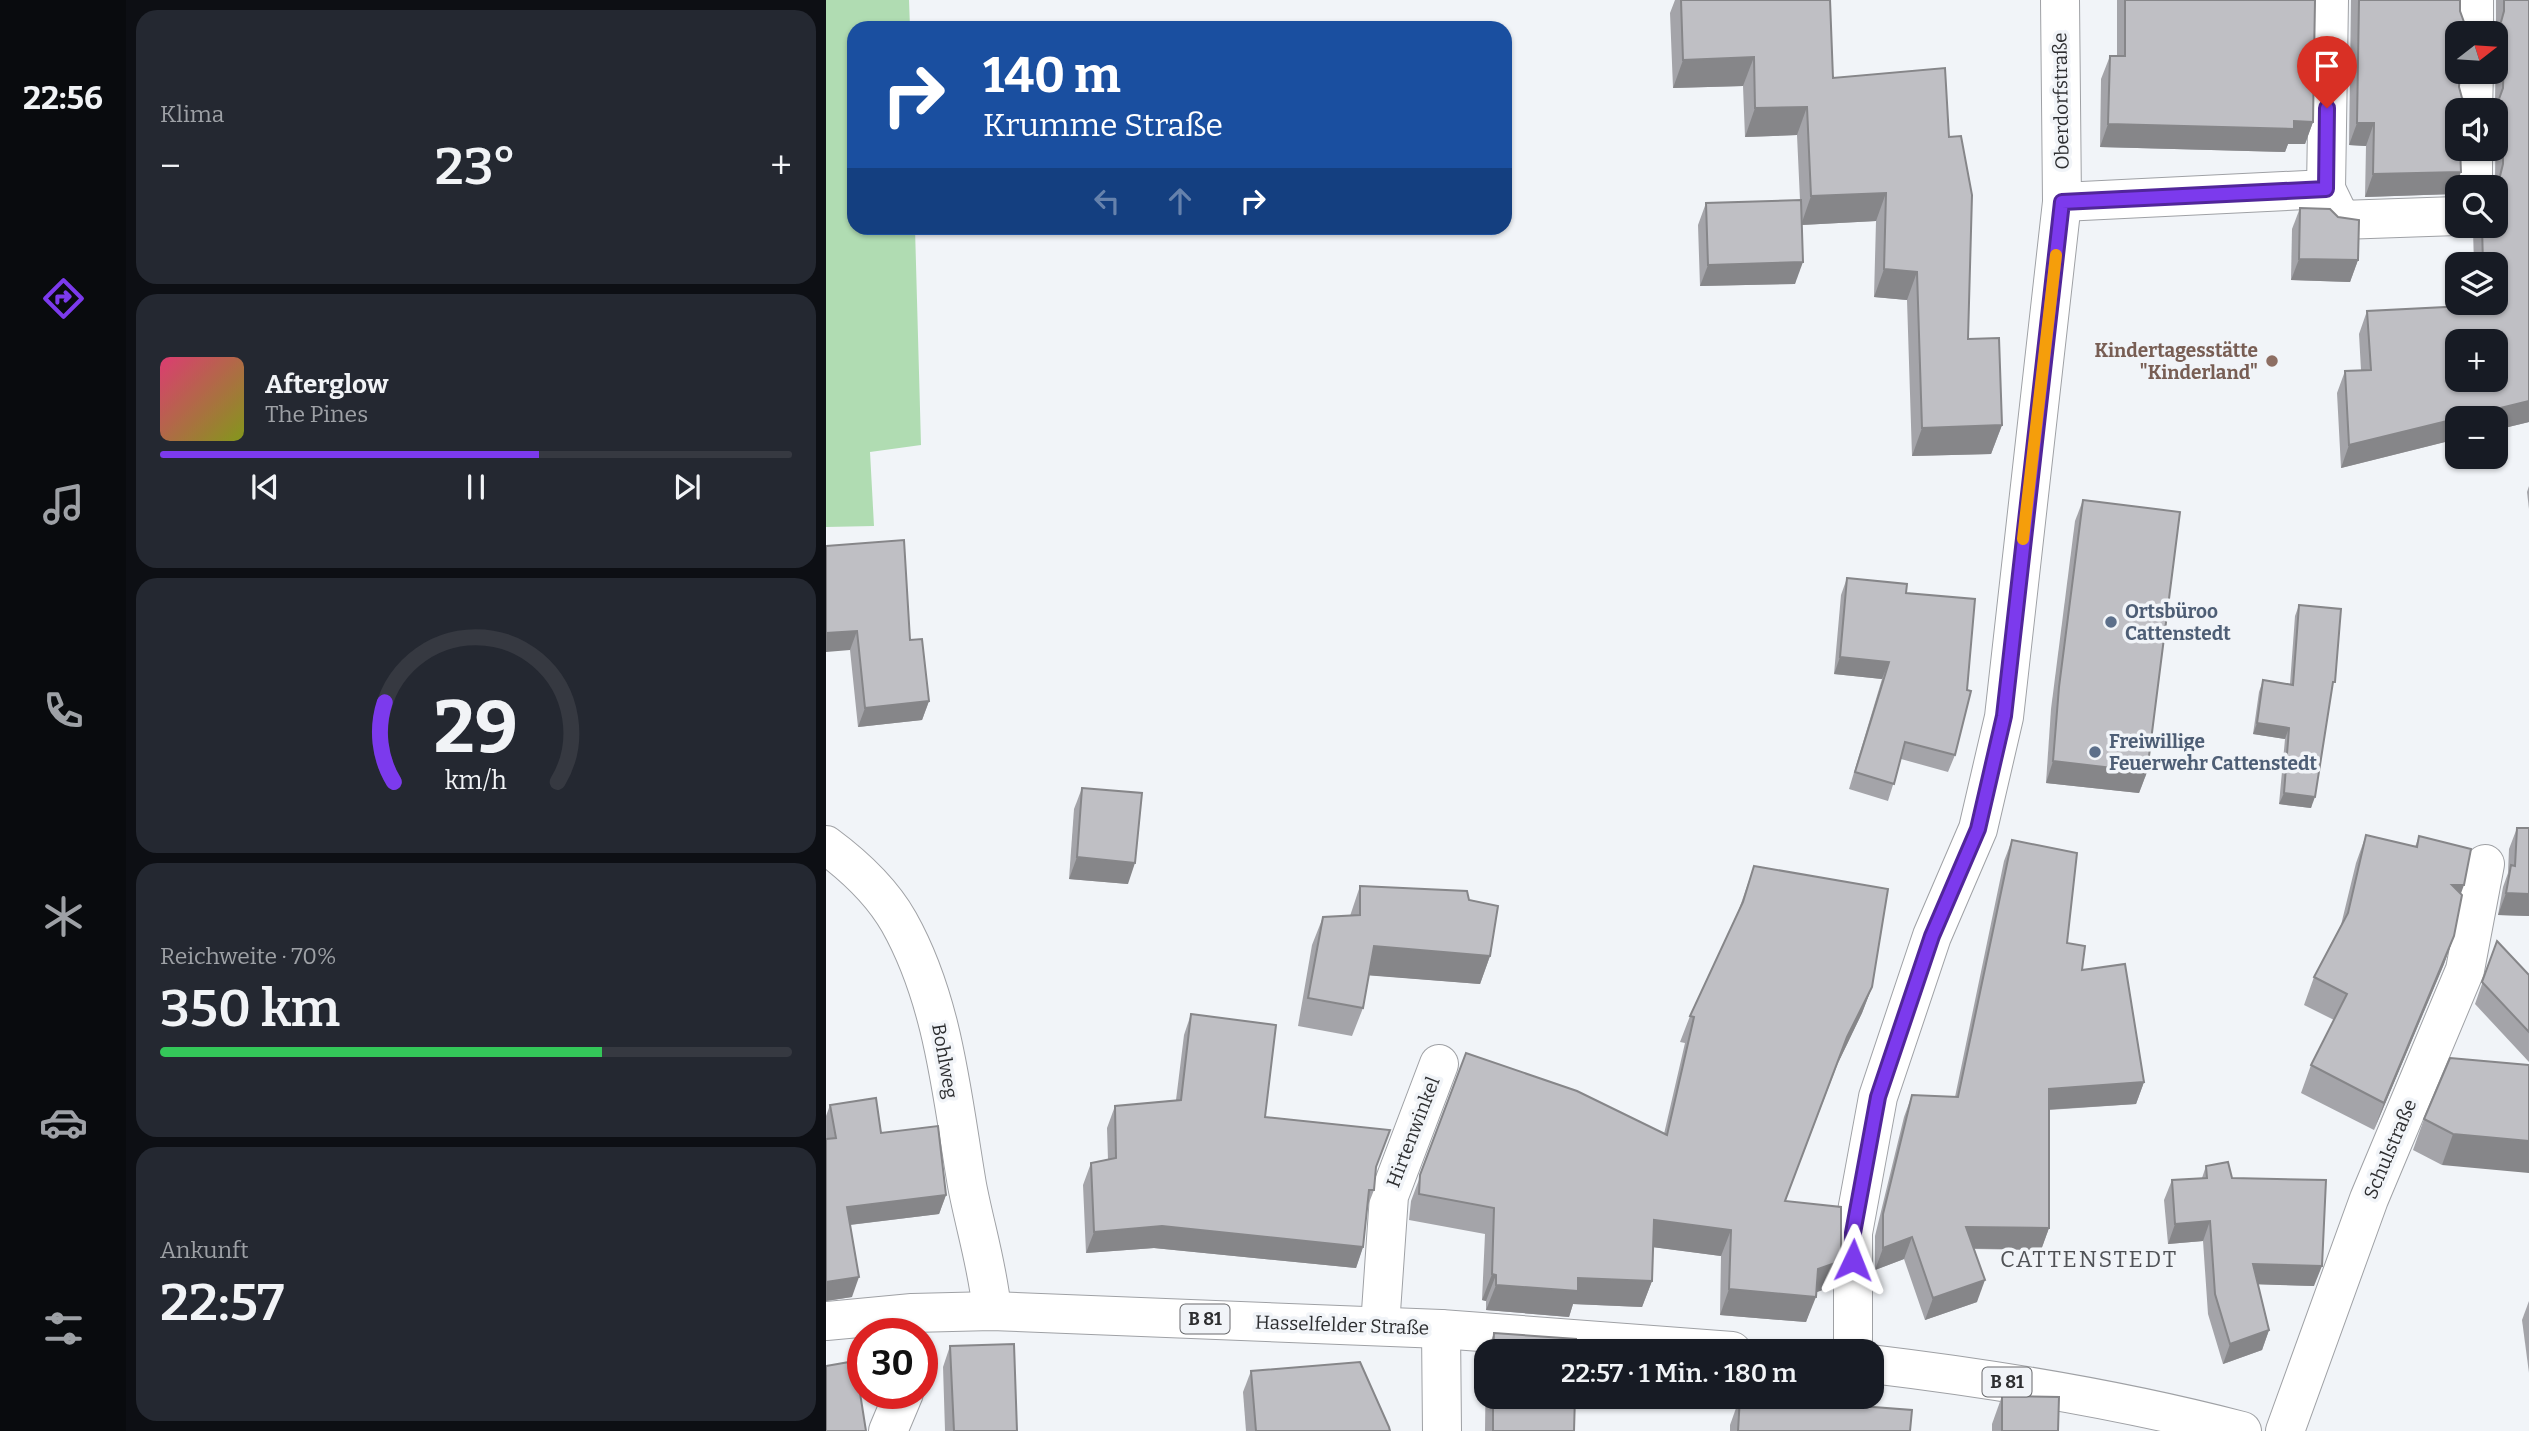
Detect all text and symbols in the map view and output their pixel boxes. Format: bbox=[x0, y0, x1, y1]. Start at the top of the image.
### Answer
north arrow bbox=[2445, 21, 2508, 84]
map controls bbox=[2445, 21, 2508, 469]
street label: Oberdorfstraße bbox=[2048, 32, 2074, 170]
pin bbox=[2297, 36, 2357, 108]
text: 140 m bbox=[983, 46, 1121, 105]
icon: arrive bbox=[2308, 47, 2346, 85]
icon: right bbox=[868, 49, 959, 140]
text: 22:56 bbox=[23, 79, 103, 117]
button: sound bbox=[2445, 98, 2508, 161]
text: Klima bbox=[160, 100, 224, 128]
text: Krumme Straße bbox=[983, 106, 1223, 144]
text: 23° bbox=[435, 135, 517, 198]
text: − bbox=[160, 143, 181, 189]
text: + bbox=[770, 143, 792, 189]
button: search bbox=[2445, 175, 2508, 238]
icon: left bbox=[1088, 182, 1126, 220]
icon: ahead bbox=[1161, 182, 1199, 220]
icon: right bbox=[1234, 182, 1272, 220]
button: layers bbox=[2445, 252, 2508, 315]
icon: directions bbox=[39, 274, 88, 323]
button: + bbox=[2445, 329, 2508, 392]
place label: Kindertagesstätte "Kinderland" bbox=[2095, 339, 2258, 384]
marker: Kindertagesstätte "Kinderland" bbox=[2264, 353, 2280, 369]
text: Afterglow bbox=[265, 369, 388, 400]
text: The Pines bbox=[265, 400, 368, 428]
button: − bbox=[2445, 406, 2508, 469]
icon: previous bbox=[246, 468, 284, 506]
icon: pause bbox=[457, 468, 495, 506]
icon: next bbox=[668, 468, 706, 506]
icon: music bbox=[39, 480, 88, 529]
place label: Ortsbüroo Cattenstedt bbox=[2125, 600, 2231, 645]
marker: Ortsbüroo Cattenstedt bbox=[2103, 614, 2119, 630]
text: 29 bbox=[434, 684, 518, 771]
icon: phone bbox=[39, 686, 88, 735]
place label: Freiwillige Feuerwehr Cattenstedt bbox=[2109, 730, 2317, 775]
marker: Freiwillige Feuerwehr Cattenstedt bbox=[2087, 744, 2103, 760]
text: km/h bbox=[445, 765, 507, 795]
icon: climate bbox=[39, 892, 88, 941]
text: Reichweite · 70% bbox=[160, 942, 337, 970]
text: 350 km bbox=[160, 977, 340, 1040]
street label: Bohlweg bbox=[927, 1022, 963, 1101]
street label: Hirtenwinkel bbox=[1381, 1073, 1445, 1191]
street label: Schulstraße bbox=[2359, 1096, 2421, 1202]
icon: car bbox=[39, 1098, 88, 1147]
position arrow bbox=[1816, 1223, 1890, 1297]
text: Ankunft bbox=[160, 1236, 249, 1264]
district label: CATTENSTEDT bbox=[2000, 1245, 2178, 1273]
text: 22:57 bbox=[160, 1271, 284, 1334]
icon: filters bbox=[39, 1304, 88, 1353]
road number: B 81 bbox=[1180, 1304, 1230, 1334]
street label: Hasselfelder Straße bbox=[1255, 1310, 1429, 1340]
speed limit sign: 30 bbox=[847, 1318, 938, 1409]
text: 22:57 · 1 Min. · 180 m bbox=[1561, 1358, 1797, 1389]
road number: B 81 bbox=[1982, 1367, 2032, 1396]

